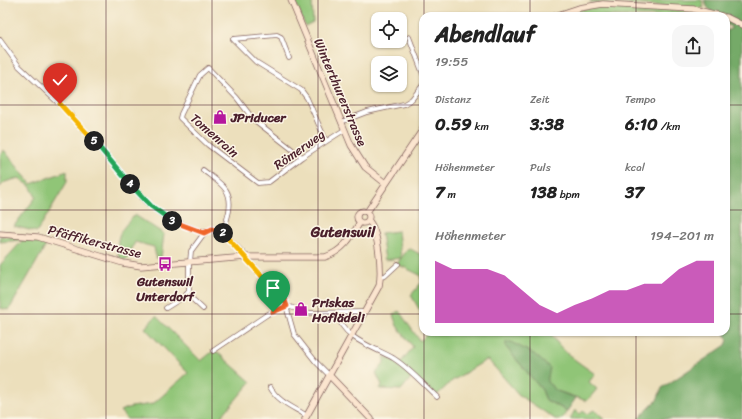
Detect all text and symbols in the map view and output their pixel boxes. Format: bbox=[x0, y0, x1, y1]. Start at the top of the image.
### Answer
map controls bbox=[371, 12, 407, 92]
button: locate bbox=[371, 12, 407, 48]
text: Abendlauf bbox=[435, 15, 535, 54]
button: share bbox=[672, 25, 714, 67]
street label: Winterthurerstrasse bbox=[307, 34, 374, 150]
text: 19:55 bbox=[435, 50, 468, 73]
button: layers bbox=[371, 56, 407, 92]
pin bbox=[43, 63, 77, 104]
icon: check bbox=[49, 69, 71, 91]
text: Distanz bbox=[435, 90, 471, 109]
text: Zeit bbox=[530, 90, 549, 109]
text: Tempo bbox=[625, 90, 656, 109]
place label: JPriducer bbox=[230, 106, 287, 129]
street label: Tomenrain bbox=[185, 107, 244, 163]
shop icon: JPriducer bbox=[212, 109, 228, 125]
text: 0.59 bbox=[435, 109, 472, 139]
text: 3:38 bbox=[530, 109, 564, 139]
text: 6:10 bbox=[625, 109, 658, 139]
text: km bbox=[472, 117, 489, 136]
text: /km bbox=[658, 117, 680, 136]
street label: Römerweg bbox=[269, 123, 330, 176]
pin: 5 bbox=[84, 131, 104, 151]
text: 5 bbox=[91, 131, 97, 150]
text: Höhenmeter bbox=[435, 158, 494, 177]
text: Puls bbox=[530, 158, 551, 177]
text: kcal bbox=[625, 158, 645, 177]
pin: 4 bbox=[120, 174, 140, 194]
text: 4 bbox=[127, 174, 133, 193]
text: 7 bbox=[435, 177, 445, 207]
text: 138 bbox=[530, 177, 557, 207]
text: 37 bbox=[625, 177, 644, 207]
text: m bbox=[445, 185, 456, 204]
text: bpm bbox=[557, 185, 580, 204]
pin: 3 bbox=[162, 211, 182, 231]
text: 3 bbox=[169, 211, 175, 230]
street label: Pfäffikerstrasse bbox=[46, 218, 144, 265]
district label: Gutenswil bbox=[310, 219, 376, 245]
pin: 2 bbox=[213, 223, 233, 243]
text: 2 bbox=[220, 223, 226, 242]
text: Höhenmeter bbox=[435, 224, 505, 247]
text: 194–201 m bbox=[650, 224, 714, 247]
bus stop icon: Gutenswil Unterdorf bbox=[157, 256, 173, 272]
place label: Gutenswil Unterdorf bbox=[136, 270, 195, 308]
pin bbox=[256, 271, 290, 312]
icon: arrive bbox=[262, 277, 284, 299]
place label: Priskas Hoflädeli bbox=[311, 291, 366, 329]
shop icon: Priskas Hoflädeli bbox=[293, 301, 309, 317]

